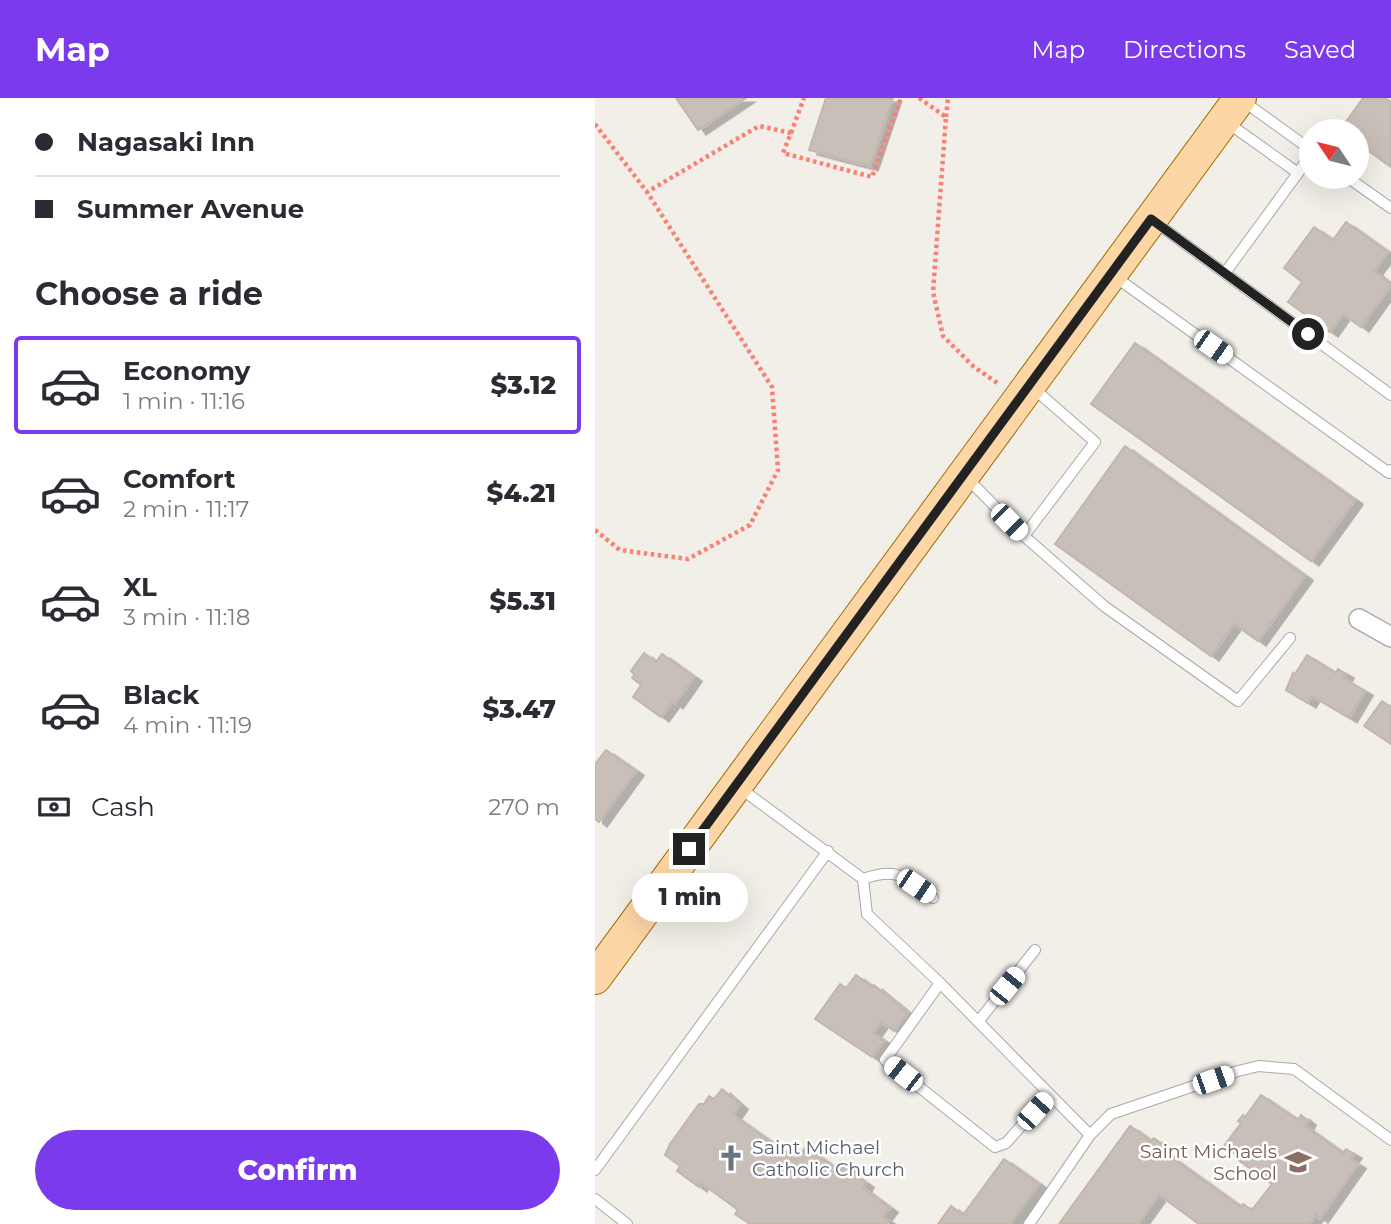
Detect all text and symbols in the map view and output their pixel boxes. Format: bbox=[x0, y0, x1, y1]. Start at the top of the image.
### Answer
text: Map bbox=[35, 29, 110, 69]
text: Map bbox=[1032, 35, 1085, 64]
text: Directions bbox=[1123, 35, 1246, 64]
text: Saved bbox=[1284, 35, 1356, 64]
north arrow bbox=[1299, 119, 1369, 189]
map controls bbox=[1299, 119, 1369, 189]
text: Nagasaki Inn bbox=[77, 126, 255, 158]
text: Summer Avenue bbox=[77, 193, 304, 225]
text: Choose a ride bbox=[35, 274, 263, 313]
route start bbox=[1292, 318, 1324, 350]
car bbox=[1190, 326, 1237, 368]
icon: car bbox=[39, 354, 102, 417]
text: Economy bbox=[123, 355, 250, 387]
text: $3.12 bbox=[491, 369, 556, 401]
text: 1 min · 11:16 bbox=[123, 387, 245, 415]
icon: car bbox=[39, 462, 102, 525]
text: Comfort bbox=[123, 463, 235, 495]
text: $4.21 bbox=[486, 477, 556, 509]
text: 2 min · 11:17 bbox=[123, 495, 249, 523]
car bbox=[987, 500, 1032, 544]
icon: car bbox=[39, 570, 102, 633]
text: XL bbox=[123, 571, 157, 603]
text: $5.31 bbox=[490, 585, 556, 617]
text: 3 min · 11:18 bbox=[123, 603, 250, 631]
icon: car bbox=[39, 678, 102, 741]
text: Black bbox=[123, 679, 199, 711]
text: $3.47 bbox=[482, 693, 556, 725]
text: 4 min · 11:19 bbox=[123, 711, 252, 739]
icon: cash bbox=[35, 788, 73, 826]
text: Cash bbox=[91, 791, 155, 823]
text: 270 m bbox=[488, 793, 560, 821]
route end bbox=[673, 833, 705, 865]
car bbox=[893, 866, 940, 906]
callout: 1 min bbox=[631, 874, 747, 922]
text: 1 min bbox=[658, 883, 722, 911]
car bbox=[986, 963, 1029, 1009]
car bbox=[880, 1053, 927, 1095]
car bbox=[1190, 1063, 1237, 1097]
car bbox=[1014, 1088, 1057, 1134]
button: Confirm bbox=[35, 1130, 560, 1210]
place label: Saint Michael Catholic Church bbox=[752, 1136, 905, 1181]
place label: Saint Michaels School bbox=[1140, 1140, 1277, 1185]
church icon: Saint Michael Catholic Church bbox=[716, 1143, 746, 1173]
school or university icon: Saint Michaels School bbox=[1283, 1147, 1313, 1177]

